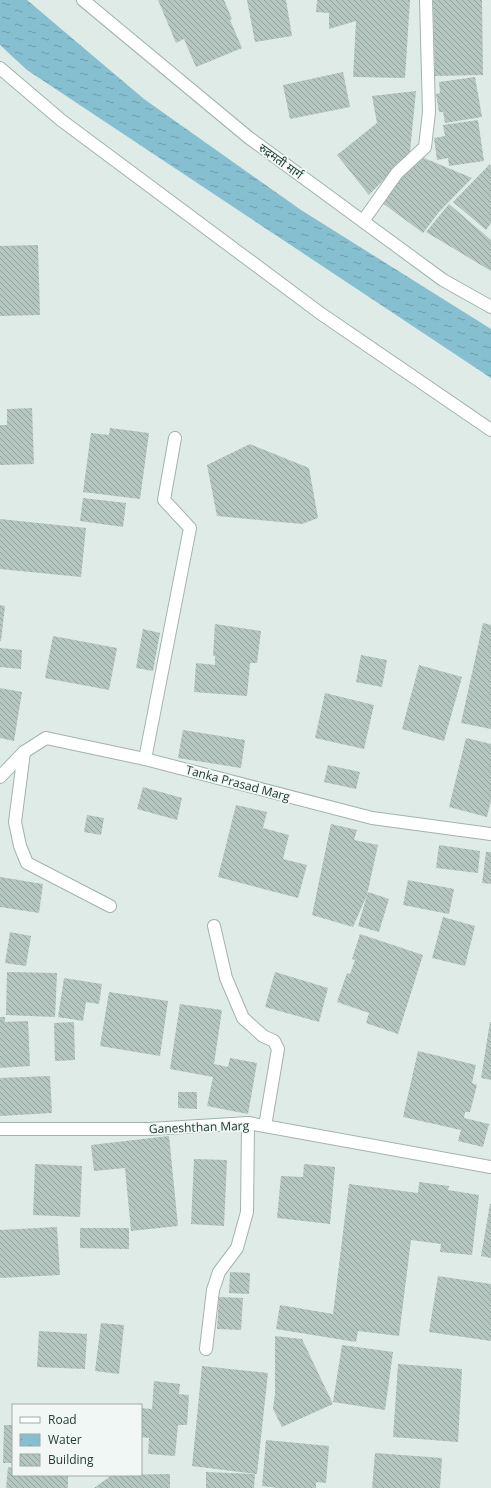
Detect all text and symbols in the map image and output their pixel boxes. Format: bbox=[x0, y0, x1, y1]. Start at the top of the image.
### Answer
street label: रुद्रमती मार्ग bbox=[255, 139, 307, 183]
street label: Tanka Prasad Marg bbox=[184, 761, 292, 805]
street label: Ganeshthan Marg bbox=[149, 1117, 250, 1137]
legend bbox=[12, 1404, 142, 1476]
text: Road bbox=[48, 1411, 77, 1428]
text: Water bbox=[48, 1431, 82, 1448]
text: Building bbox=[48, 1451, 94, 1468]

